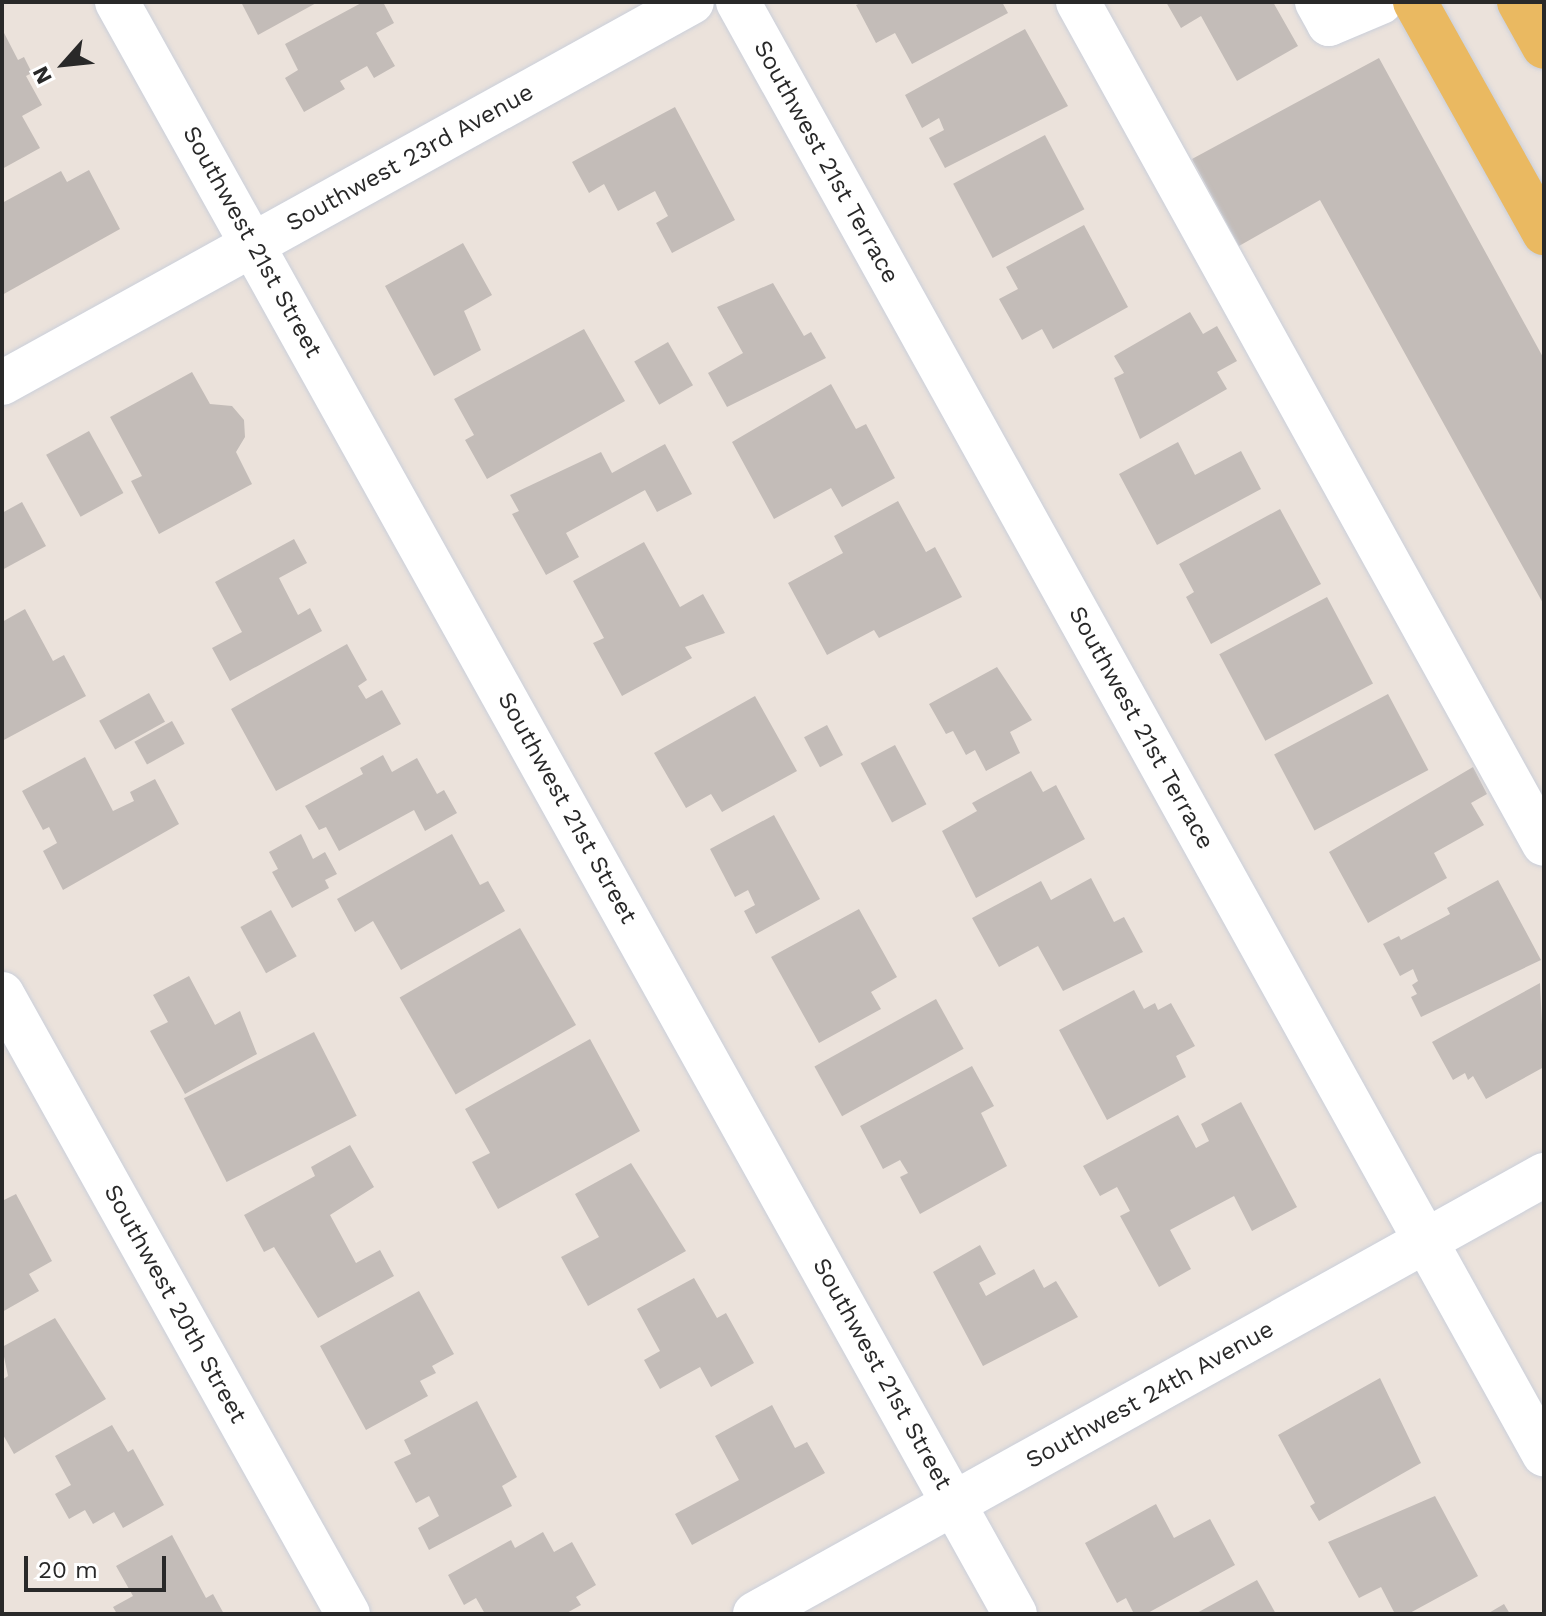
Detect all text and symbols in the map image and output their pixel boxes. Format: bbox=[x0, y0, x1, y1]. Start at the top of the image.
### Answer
north arrow bbox=[24, 24, 104, 104]
street label: Southwest 21st Terrace bbox=[747, 35, 905, 289]
text: N bbox=[27, 62, 57, 88]
street label: Southwest 23rd Avenue bbox=[281, 78, 539, 238]
street label: Southwest 21st Street bbox=[176, 121, 328, 363]
street label: Southwest 21st Terrace bbox=[1062, 601, 1220, 855]
street label: Southwest 21st Street bbox=[491, 687, 643, 929]
street label: Southwest 20th Street bbox=[97, 1180, 253, 1428]
street label: Southwest 21st Street bbox=[806, 1253, 958, 1495]
street label: Southwest 24th Avenue bbox=[1021, 1315, 1279, 1475]
scale bar bbox=[28, 1540, 170, 1590]
text: 20 m bbox=[38, 1556, 98, 1584]

